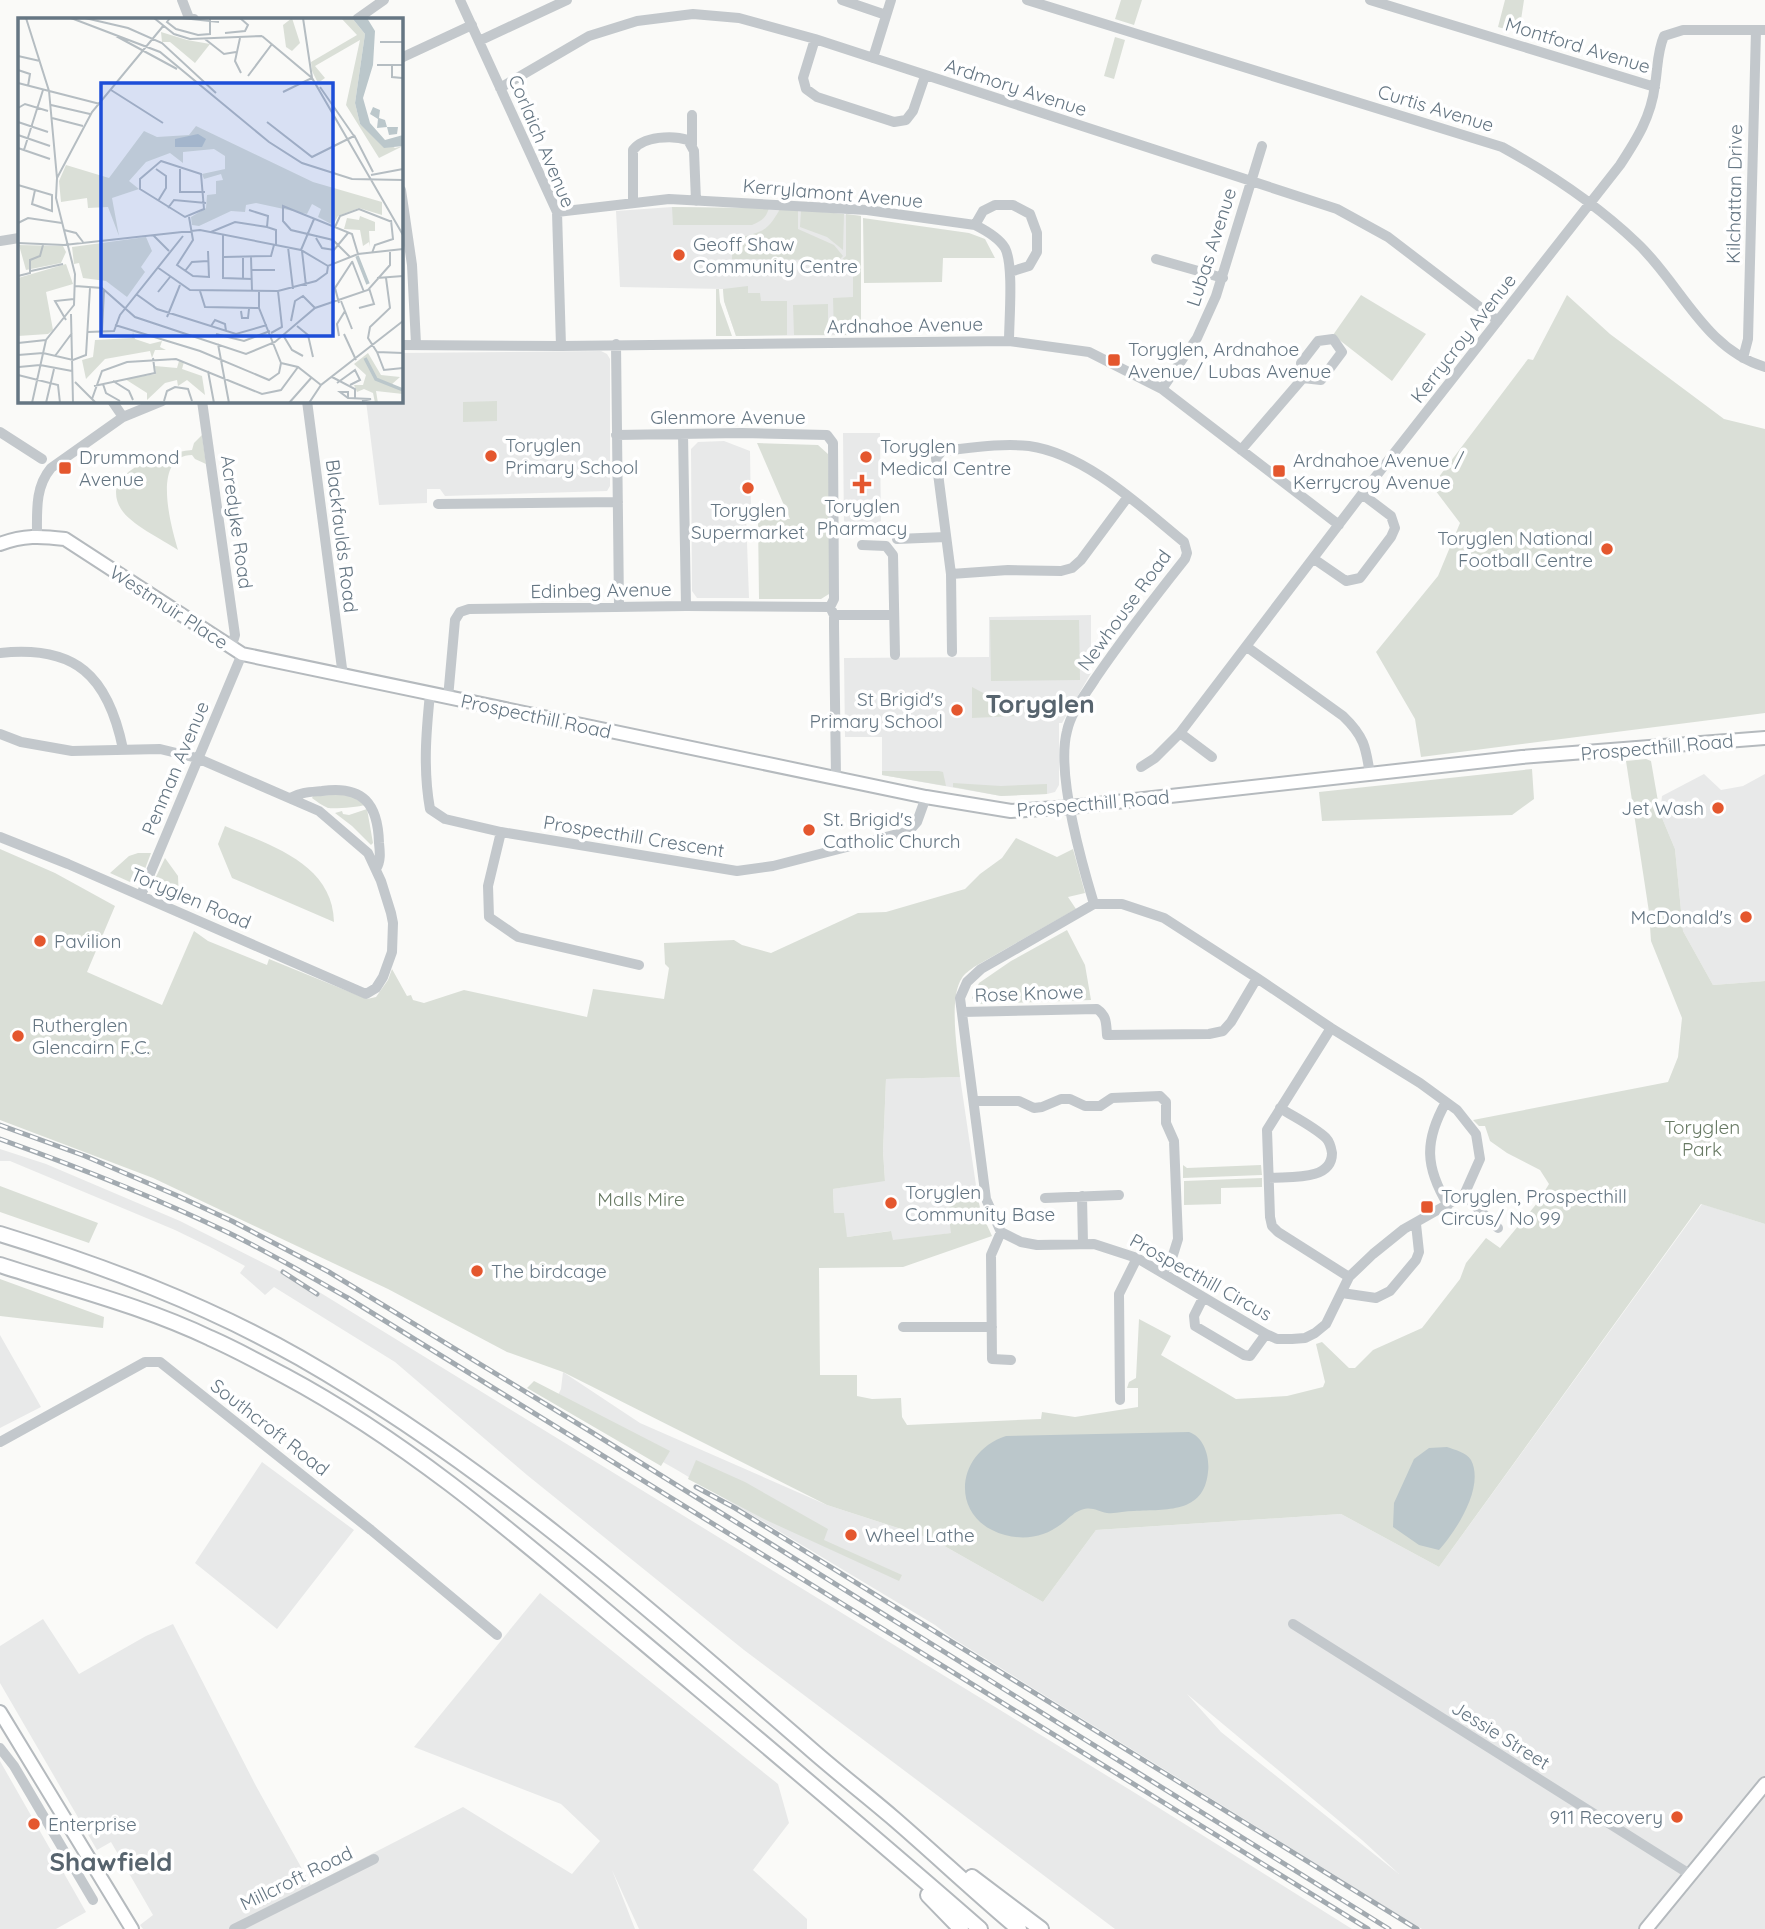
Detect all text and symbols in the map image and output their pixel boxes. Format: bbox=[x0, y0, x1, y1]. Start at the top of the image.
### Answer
street label: Montford Avenue bbox=[1503, 12, 1653, 78]
inset map bbox=[18, 18, 402, 402]
street label: Ardmory Avenue bbox=[942, 53, 1090, 121]
street label: Corlaich Avenue bbox=[503, 71, 581, 211]
street label: Curtis Avenue bbox=[1375, 79, 1497, 137]
street label: Kilchattan Drive bbox=[1721, 124, 1747, 264]
street label: Kerrylamont Avenue bbox=[742, 173, 924, 213]
street label: Lubas Avenue bbox=[1181, 185, 1241, 309]
place label: Geoff Shaw Community Centre bbox=[693, 232, 858, 278]
marker: Geoff Shaw Community Centre bbox=[671, 247, 687, 263]
street label: Kerrycroy Avenue bbox=[1405, 268, 1521, 408]
street label: Ardnahoe Avenue bbox=[827, 312, 983, 338]
place label: Toryglen, Ardnahoe Avenue/ Lubas Avenue bbox=[1128, 337, 1331, 383]
marker: Toryglen, Ardnahoe Avenue/ Lubas Avenue bbox=[1106, 352, 1122, 368]
street label: Glenmore Avenue bbox=[650, 405, 806, 429]
place label: Toryglen Primary School bbox=[505, 433, 638, 479]
place label: Toryglen Medical Centre bbox=[880, 434, 1011, 480]
place label: Drummond Avenue bbox=[79, 445, 179, 491]
marker: Toryglen Primary School bbox=[483, 448, 499, 464]
place label: Ardnahoe Avenue / Kerrycroy Avenue bbox=[1293, 448, 1465, 494]
marker: Toryglen Medical Centre bbox=[858, 449, 874, 465]
street label: Acredyke Road bbox=[216, 454, 258, 590]
street label: Blackfaulds Road bbox=[321, 458, 363, 614]
marker: Drummond Avenue bbox=[57, 460, 73, 476]
marker: Ardnahoe Avenue / Kerrycroy Avenue bbox=[1271, 463, 1287, 479]
marker: Toryglen Pharmacy bbox=[854, 476, 870, 492]
marker: Toryglen Supermarket bbox=[740, 480, 756, 496]
place label: Toryglen Pharmacy bbox=[817, 494, 907, 540]
place label: Toryglen Supermarket bbox=[691, 498, 805, 544]
place label: Toryglen National Football Centre bbox=[1437, 526, 1593, 572]
marker: Toryglen National Football Centre bbox=[1599, 541, 1615, 557]
street label: Newhouse Road bbox=[1072, 545, 1176, 675]
street label: Westmuir Place bbox=[105, 560, 233, 654]
street label: Edinbeg Avenue bbox=[530, 577, 672, 603]
place label: St Brigid's Primary School bbox=[810, 687, 943, 733]
district label: Toryglen bbox=[985, 687, 1095, 720]
street label: Prospecthill Road bbox=[459, 688, 613, 744]
street label: Penman Avenue bbox=[136, 698, 214, 838]
marker: St Brigid's Primary School bbox=[949, 702, 965, 718]
street label: Prospecthill Road bbox=[1580, 728, 1734, 766]
street label: Prospecthill Road bbox=[1016, 784, 1170, 822]
place label: Jet Wash bbox=[1621, 796, 1704, 820]
marker: Jet Wash bbox=[1710, 800, 1726, 816]
place label: St. Brigid's Catholic Church bbox=[823, 807, 961, 853]
street label: Prospecthill Crescent bbox=[542, 810, 726, 862]
marker: St. Brigid's Catholic Church bbox=[801, 822, 817, 838]
street label: Toryglen Road bbox=[127, 862, 255, 934]
place label: McDonald's bbox=[1630, 905, 1732, 929]
marker: McDonald's bbox=[1738, 909, 1754, 925]
place label: Pavilion bbox=[54, 929, 122, 953]
marker: Pavilion bbox=[32, 933, 48, 949]
street label: Rose Knowe bbox=[974, 979, 1084, 1007]
place label: Rutherglen Glencairn F.C. bbox=[32, 1013, 150, 1059]
marker: Rutherglen Glencairn F.C. bbox=[10, 1028, 26, 1044]
park label: Toryglen Park bbox=[1664, 1115, 1740, 1161]
place label: Toryglen Community Base bbox=[905, 1180, 1055, 1226]
place label: Toryglen, Prospecthill Circus/ No 99 bbox=[1441, 1184, 1627, 1230]
park label: Malls Mire bbox=[597, 1187, 685, 1211]
marker: Toryglen Community Base bbox=[883, 1195, 899, 1211]
marker: Toryglen, Prospecthill Circus/ No 99 bbox=[1419, 1199, 1435, 1215]
street label: Prospecthill Circus bbox=[1126, 1228, 1276, 1326]
place label: The birdcage bbox=[491, 1259, 607, 1283]
marker: The birdcage bbox=[469, 1263, 485, 1279]
street label: Southcroft Road bbox=[206, 1373, 334, 1481]
place label: Wheel Lathe bbox=[865, 1523, 975, 1547]
marker: Wheel Lathe bbox=[843, 1527, 859, 1543]
street label: Jessie Street bbox=[1447, 1695, 1555, 1775]
place label: 911 Recovery bbox=[1550, 1805, 1663, 1829]
marker: 911 Recovery bbox=[1669, 1809, 1685, 1825]
place label: Enterprise bbox=[48, 1812, 137, 1836]
marker: Enterprise bbox=[26, 1816, 42, 1832]
street label: Millcroft Road bbox=[236, 1840, 356, 1916]
district label: Shawfield bbox=[50, 1845, 172, 1878]

